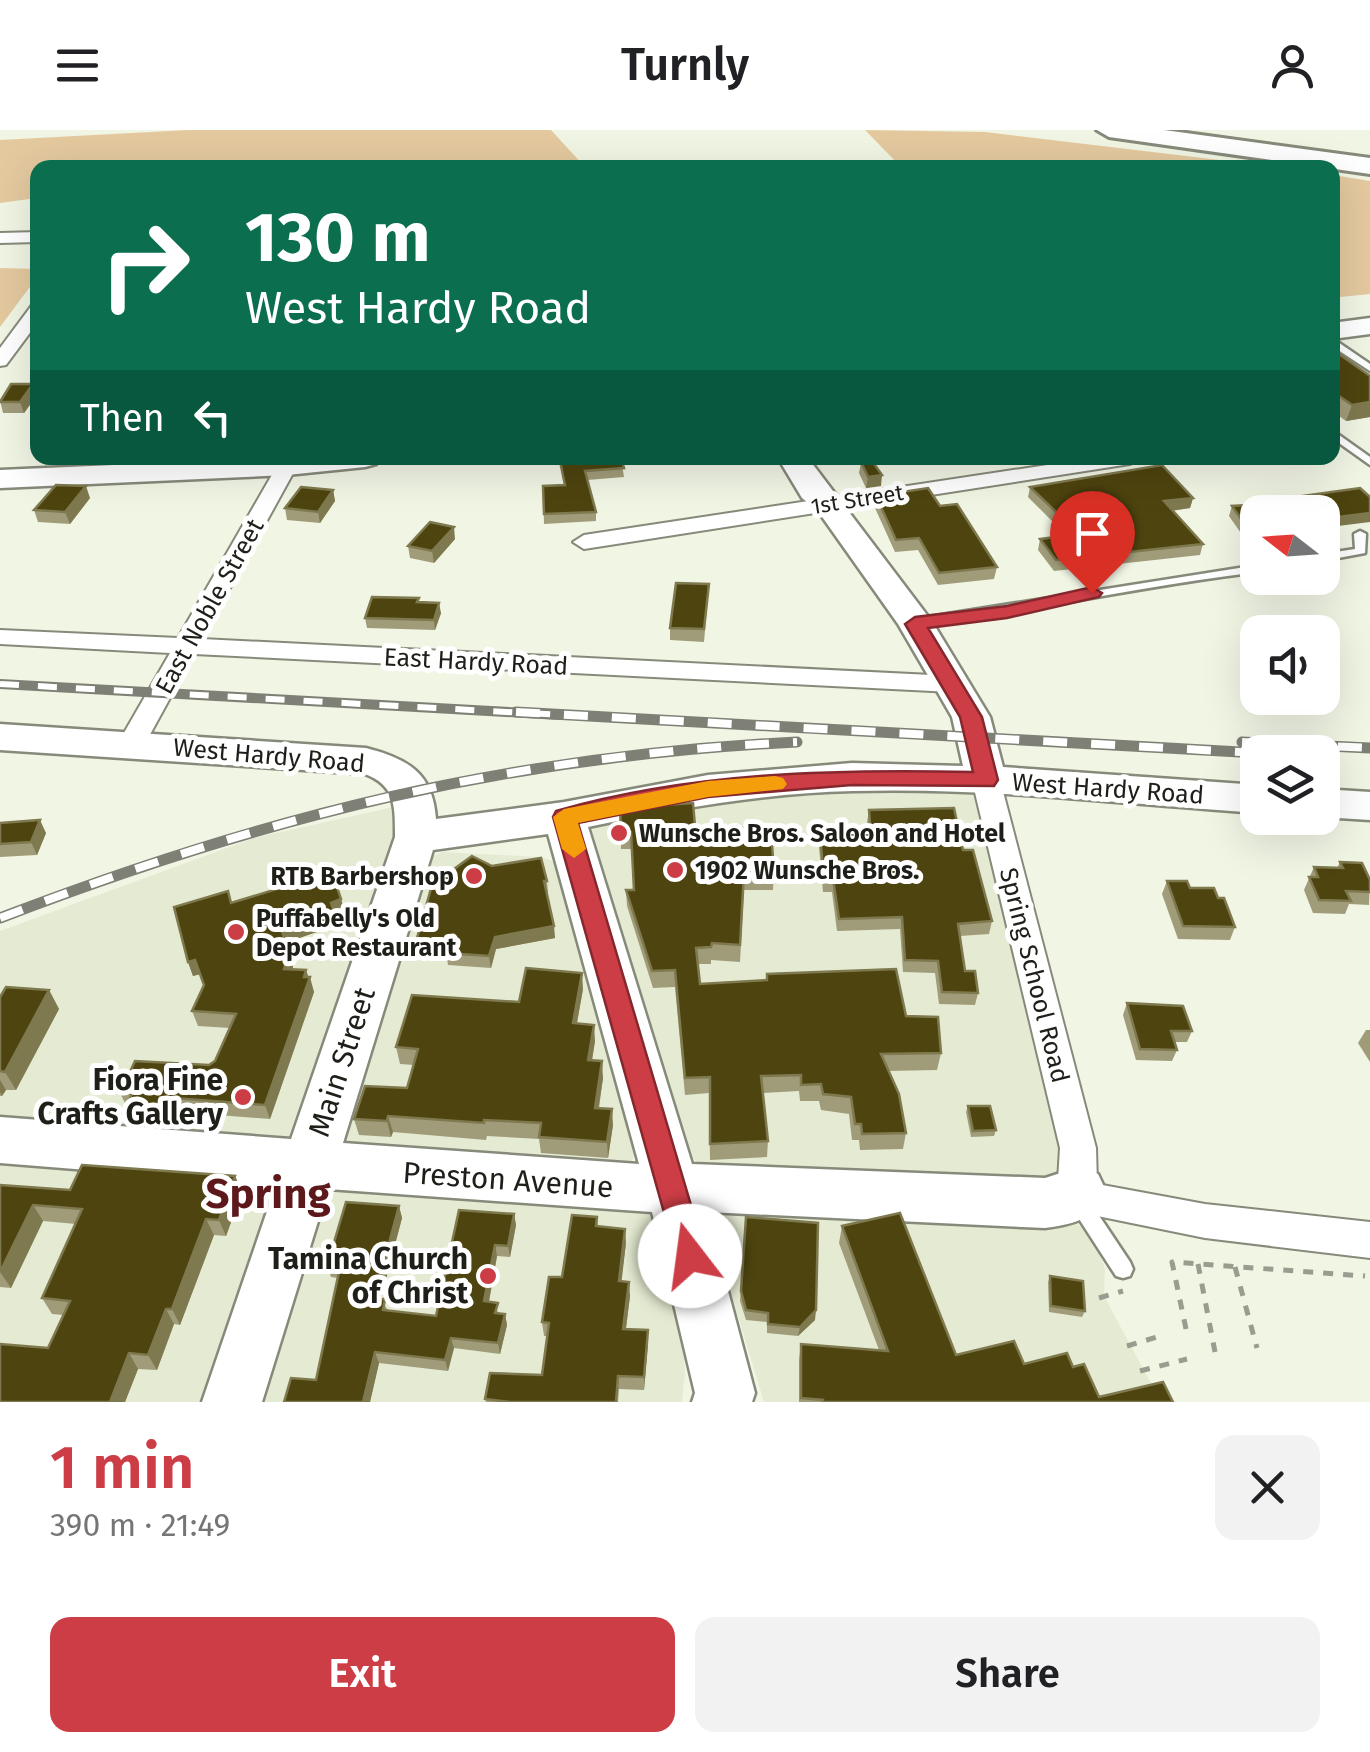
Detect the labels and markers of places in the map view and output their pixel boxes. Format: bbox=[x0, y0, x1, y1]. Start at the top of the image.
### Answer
pin bbox=[1050, 491, 1135, 594]
place label: Wunsche Bros. Saloon and Hotel bbox=[639, 819, 1006, 849]
marker: Wunsche Bros. Saloon and Hotel bbox=[608, 822, 630, 844]
place label: 1902 Wunsche Bros. bbox=[695, 856, 919, 886]
marker: 1902 Wunsche Bros. bbox=[664, 859, 686, 881]
place label: RTB Barbershop bbox=[271, 862, 454, 892]
marker: RTB Barbershop bbox=[463, 865, 485, 887]
place label: Puffabelly's Old Depot Restaurant bbox=[256, 904, 457, 963]
marker: Puffabelly's Old Depot Restaurant bbox=[225, 921, 247, 943]
place label: Fiora Fine Crafts Gallery bbox=[38, 1062, 223, 1132]
marker: Fiora Fine Crafts Gallery bbox=[232, 1086, 254, 1108]
place label: Tamina Church of Christ bbox=[268, 1241, 468, 1311]
marker: Tamina Church of Christ bbox=[477, 1265, 499, 1287]

